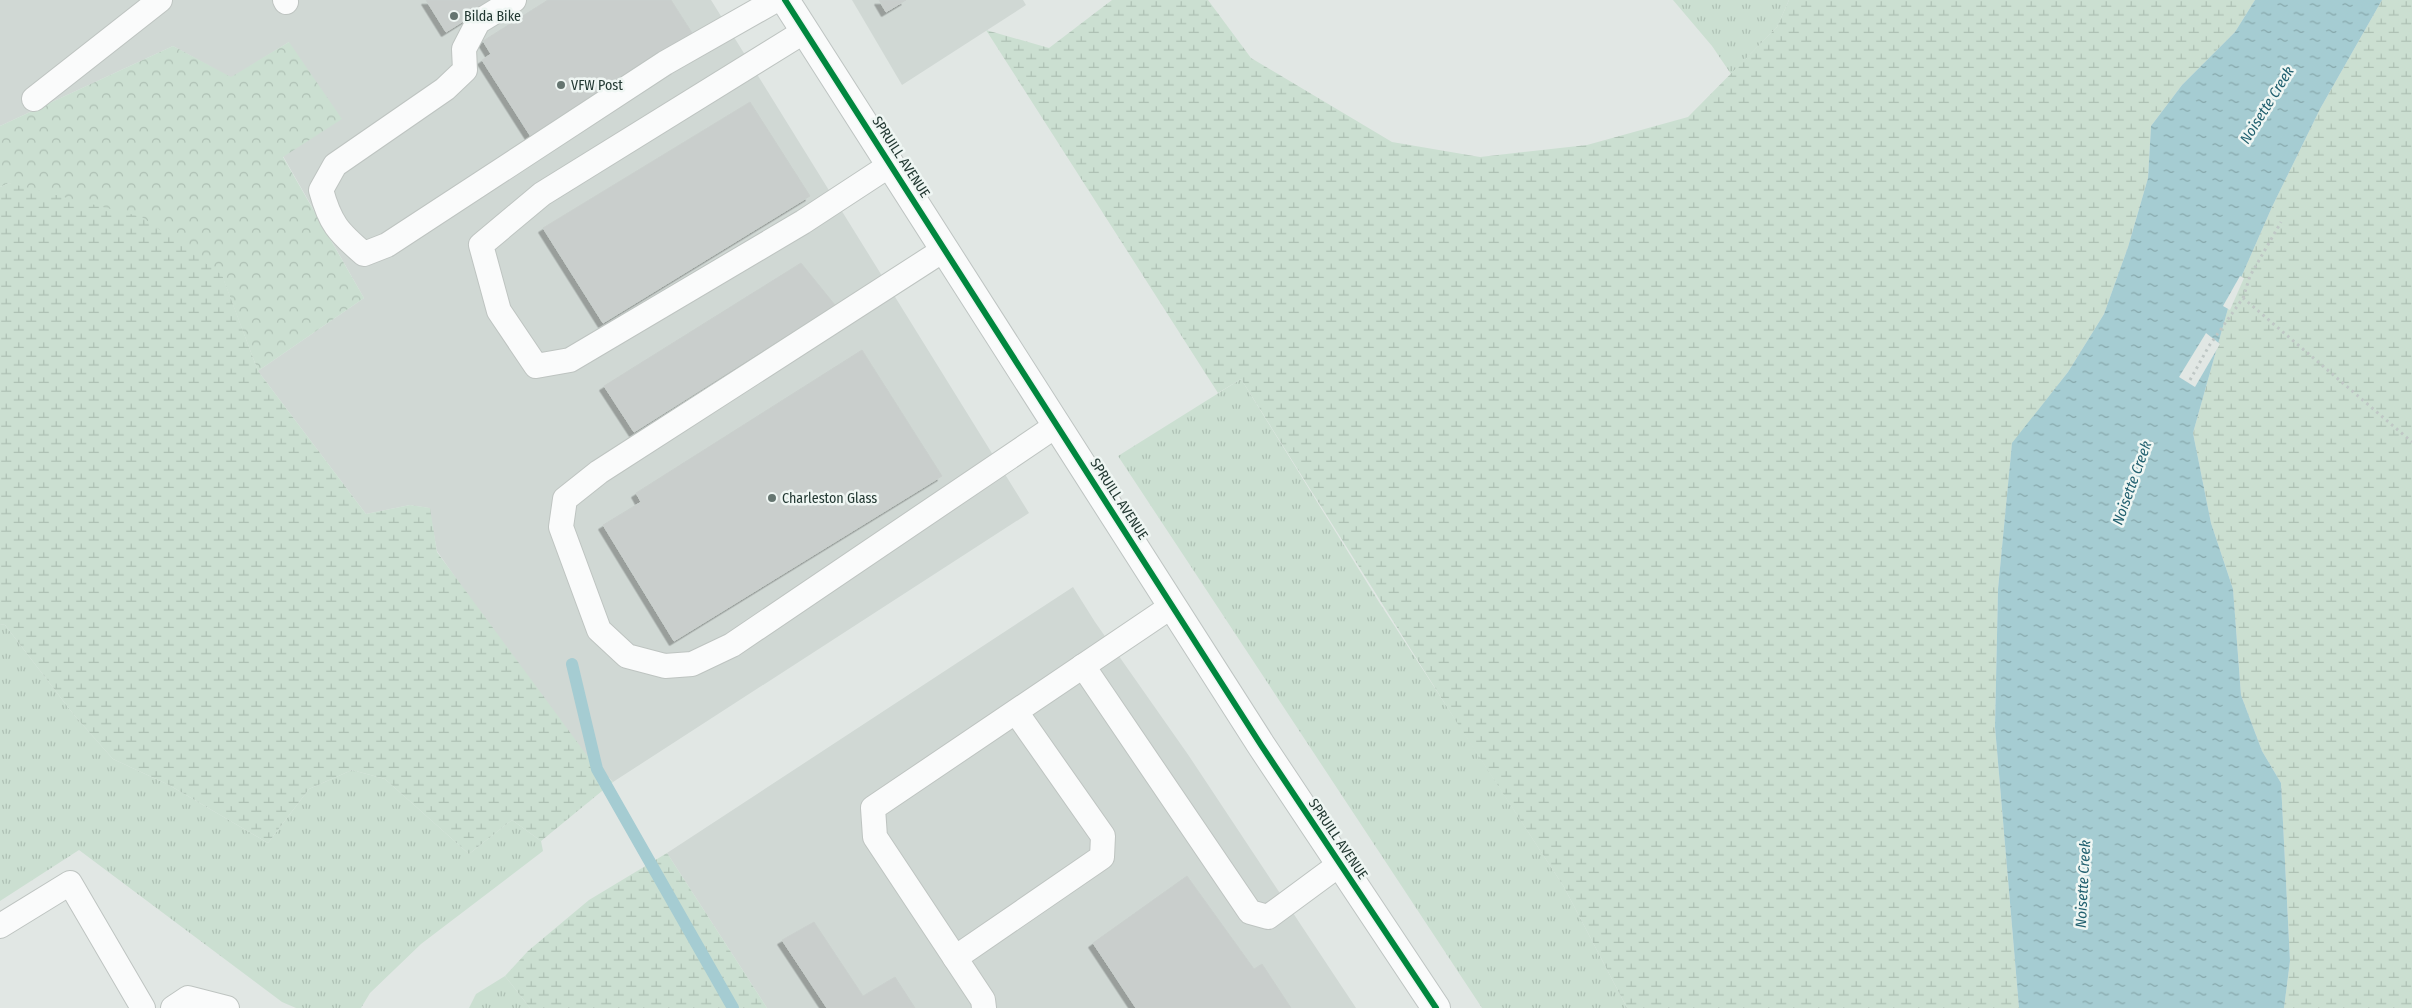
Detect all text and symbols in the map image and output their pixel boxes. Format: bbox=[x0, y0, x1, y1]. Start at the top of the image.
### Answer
place label: Bilda Bike bbox=[464, 8, 521, 25]
marker: Bilda Bike bbox=[448, 10, 460, 22]
water label: Noisette Creek bbox=[2236, 62, 2298, 147]
place label: VFW Post bbox=[571, 77, 623, 94]
marker: VFW Post bbox=[555, 79, 567, 91]
street label: SPRUILL AVENUE bbox=[868, 113, 934, 201]
water label: Noisette Creek bbox=[2108, 438, 2156, 527]
street label: SPRUILL AVENUE bbox=[1086, 455, 1152, 543]
place label: Charleston Glass bbox=[782, 490, 877, 507]
marker: Charleston Glass bbox=[766, 492, 778, 504]
street label: SPRUILL AVENUE bbox=[1305, 795, 1371, 883]
water label: Noisette Creek bbox=[2072, 839, 2094, 928]

